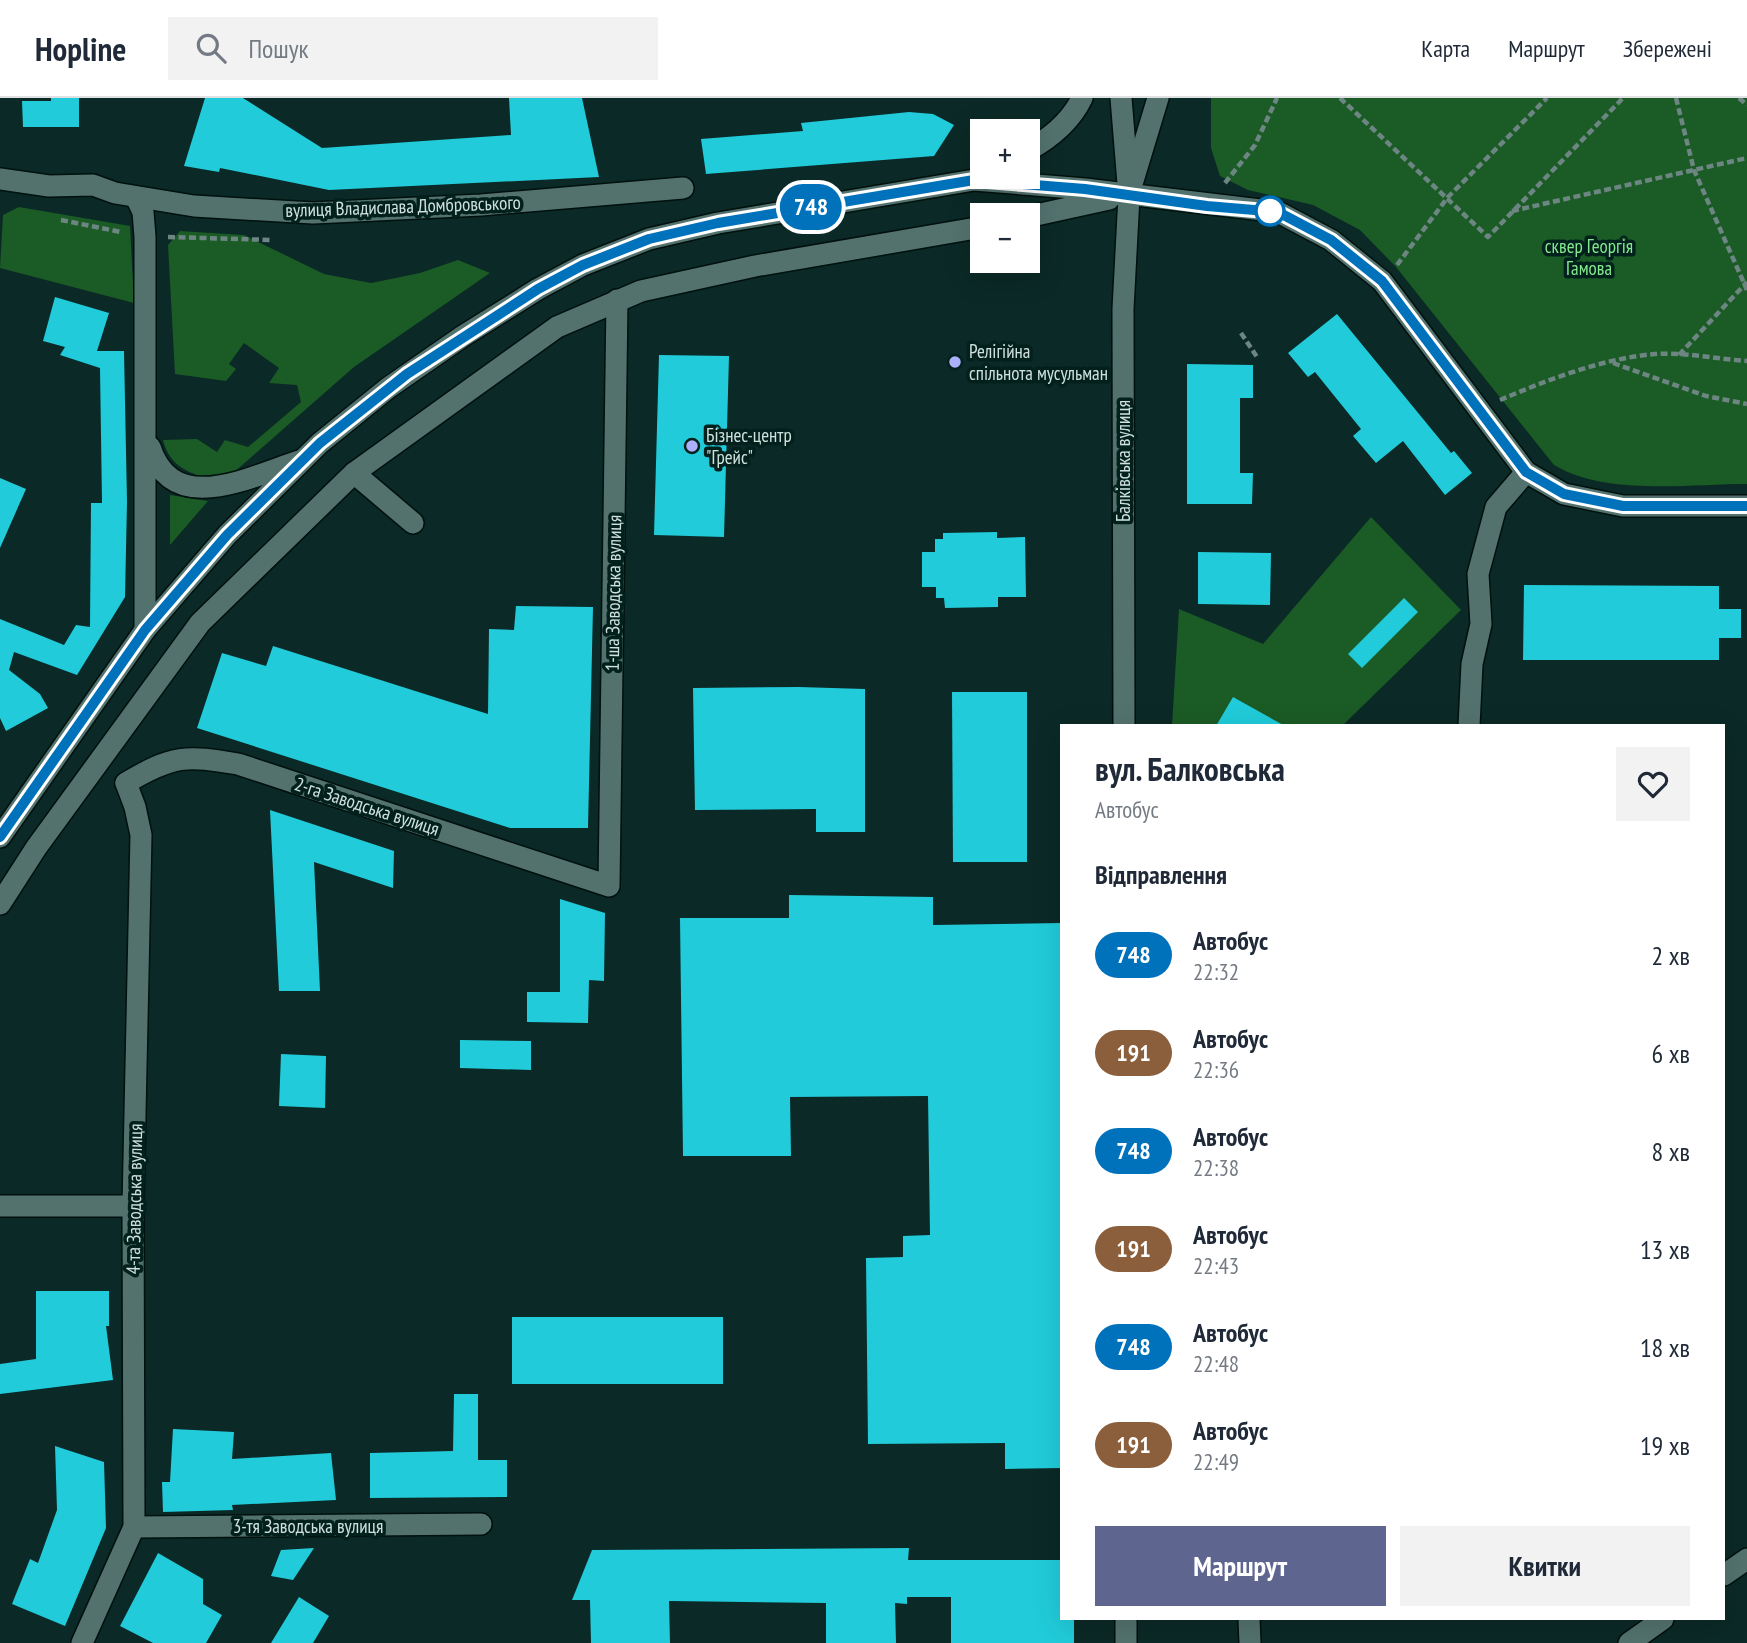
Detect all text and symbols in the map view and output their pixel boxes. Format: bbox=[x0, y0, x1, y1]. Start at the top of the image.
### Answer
search box bbox=[168, 17, 658, 80]
text: Hopline bbox=[35, 27, 126, 70]
icon: search bbox=[192, 29, 230, 67]
text: Пошук bbox=[248, 32, 309, 65]
text: Карта bbox=[1421, 33, 1470, 64]
text: Маршрут bbox=[1508, 33, 1585, 64]
text: Збережені bbox=[1623, 33, 1712, 64]
map controls bbox=[970, 119, 1040, 273]
button: + bbox=[970, 119, 1040, 189]
line badge: 748 bbox=[771, 184, 851, 230]
street label: вулиця Владислава Домбровського bbox=[285, 190, 521, 222]
text: 748 bbox=[794, 191, 828, 222]
unlabelled marker bbox=[1255, 196, 1285, 226]
button: − bbox=[970, 203, 1040, 273]
park label: сквер Георгія Гамова bbox=[1545, 234, 1633, 280]
place label: Релігійна спільнота мусульман bbox=[969, 339, 1108, 385]
marker: Релігійна спільнота мусульман bbox=[947, 354, 963, 370]
street label: Балківська вулиця bbox=[1111, 400, 1135, 522]
place label: Бізнес-центр "Грейс" bbox=[706, 423, 792, 469]
marker: Бізнес-центр "Грейс" bbox=[684, 438, 700, 454]
street label: 1-ша Заводська вулиця bbox=[600, 515, 626, 671]
text: вул. Балковська bbox=[1095, 747, 1285, 790]
button: heart bbox=[1616, 747, 1690, 821]
street label: 2-га Заводська вулиця bbox=[292, 771, 442, 841]
text: Автобус bbox=[1095, 795, 1159, 824]
text: Відправлення bbox=[1095, 858, 1227, 891]
text: Автобус bbox=[1193, 924, 1268, 957]
text: 748 bbox=[1116, 939, 1151, 970]
text: 2 хв bbox=[1652, 939, 1690, 972]
text: 22:32 bbox=[1193, 957, 1239, 986]
text: Автобус bbox=[1193, 1022, 1268, 1055]
text: 191 bbox=[1116, 1037, 1151, 1068]
text: 6 хв bbox=[1652, 1037, 1690, 1070]
text: 22:36 bbox=[1193, 1055, 1239, 1084]
text: Автобус bbox=[1193, 1120, 1268, 1153]
street label: 4-та Заводська вулиця bbox=[121, 1123, 147, 1275]
text: 748 bbox=[1116, 1135, 1151, 1166]
text: 8 хв bbox=[1652, 1135, 1690, 1168]
text: 22:38 bbox=[1193, 1153, 1239, 1182]
text: Автобус bbox=[1193, 1218, 1268, 1251]
text: 191 bbox=[1116, 1233, 1151, 1264]
text: 13 хв bbox=[1640, 1233, 1690, 1266]
text: 22:43 bbox=[1193, 1251, 1239, 1280]
text: Автобус bbox=[1193, 1316, 1268, 1349]
text: 748 bbox=[1116, 1331, 1151, 1362]
text: 18 хв bbox=[1640, 1331, 1690, 1364]
text: 22:48 bbox=[1193, 1349, 1239, 1378]
text: Автобус bbox=[1193, 1414, 1268, 1447]
text: 191 bbox=[1116, 1429, 1151, 1460]
text: 19 хв bbox=[1640, 1429, 1690, 1462]
text: 22:49 bbox=[1193, 1447, 1239, 1476]
street label: 3-тя Заводська вулиця bbox=[233, 1514, 383, 1538]
button: Маршрут bbox=[1095, 1526, 1386, 1606]
button: Квитки bbox=[1400, 1526, 1690, 1606]

